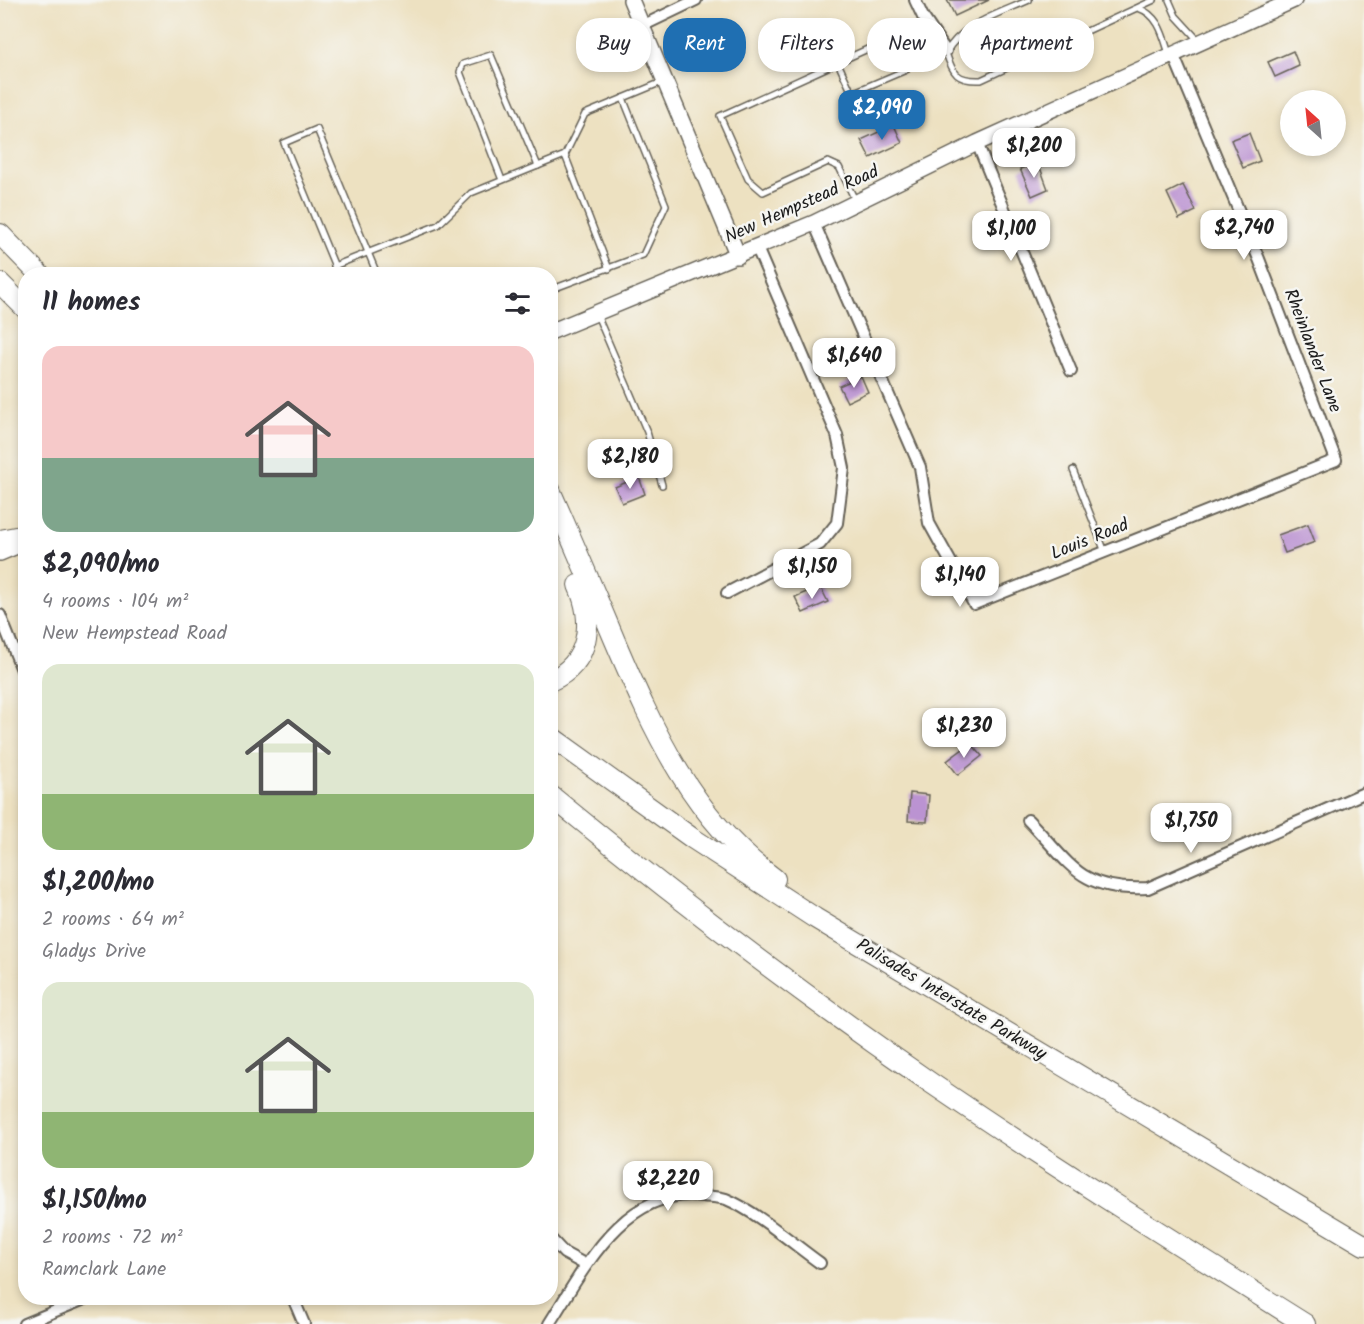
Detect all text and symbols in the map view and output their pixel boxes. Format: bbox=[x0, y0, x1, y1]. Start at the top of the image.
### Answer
chip: Buy bbox=[576, 18, 651, 72]
chip: Rent bbox=[663, 18, 746, 72]
chip: Filters bbox=[758, 18, 855, 72]
chip: New bbox=[867, 18, 947, 72]
chip: Apartment bbox=[959, 18, 1094, 72]
pin: $2,090 bbox=[833, 90, 931, 141]
north arrow bbox=[1280, 90, 1346, 156]
map controls bbox=[1280, 90, 1346, 156]
text: $2,090 bbox=[852, 93, 912, 125]
pin: $1,200 bbox=[985, 128, 1083, 179]
text: $1,200 bbox=[1006, 131, 1062, 163]
street label: New Hempstead Road bbox=[720, 158, 885, 252]
pin: $2,740 bbox=[1195, 210, 1293, 261]
pin: $1,100 bbox=[962, 211, 1060, 262]
text: $2,740 bbox=[1214, 213, 1274, 245]
text: $1,100 bbox=[986, 214, 1036, 246]
text: 11 homes bbox=[42, 282, 140, 324]
street label: Rheinlander Lane bbox=[1275, 285, 1349, 417]
icon: filters bbox=[501, 287, 534, 320]
pin: $1,640 bbox=[805, 338, 903, 389]
text: $1,640 bbox=[826, 341, 882, 373]
icon: home bbox=[234, 385, 342, 493]
pin: $2,180 bbox=[581, 439, 679, 490]
text: $2,180 bbox=[602, 442, 658, 474]
street label: Louis Road bbox=[1047, 511, 1134, 569]
text: $2,090/mo bbox=[42, 544, 160, 586]
pin: $1,150 bbox=[763, 549, 861, 600]
text: $1,150 bbox=[787, 552, 837, 584]
pin: $1,140 bbox=[911, 557, 1009, 608]
text: $1,140 bbox=[935, 560, 985, 592]
text: 4 rooms · 104 m² bbox=[42, 586, 188, 618]
text: New Hempstead Road bbox=[42, 618, 227, 650]
icon: home bbox=[234, 703, 342, 811]
pin: $1,230 bbox=[915, 708, 1013, 759]
text: $1,230 bbox=[936, 711, 992, 743]
pin: $1,750 bbox=[1142, 803, 1240, 854]
text: $1,750 bbox=[1165, 806, 1217, 838]
text: $1,200/mo bbox=[42, 862, 154, 904]
text: 2 rooms · 64 m² bbox=[42, 904, 184, 936]
street label: Palisades Interstate Parkway bbox=[850, 931, 1052, 1069]
text: Gladys Drive bbox=[42, 936, 146, 968]
icon: home bbox=[234, 1021, 342, 1129]
pin: $2,220 bbox=[619, 1161, 717, 1212]
text: $2,220 bbox=[637, 1164, 699, 1196]
text: $1,150/mo bbox=[42, 1180, 147, 1222]
text: 2 rooms · 72 m² bbox=[42, 1222, 183, 1254]
text: Ramclark Lane bbox=[42, 1254, 166, 1286]

